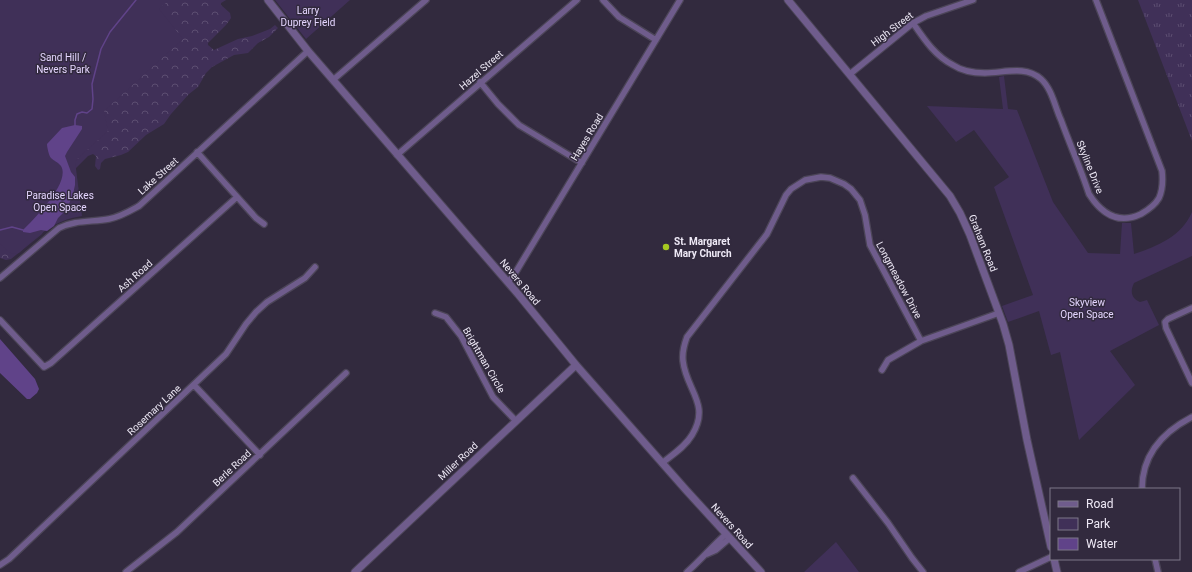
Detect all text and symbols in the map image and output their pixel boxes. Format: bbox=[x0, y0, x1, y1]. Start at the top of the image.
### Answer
park label: Larry Duprey Field bbox=[281, 5, 335, 28]
street label: High Street bbox=[869, 10, 915, 48]
street label: Hazel Street bbox=[457, 48, 505, 92]
park label: Sand Hill / Nevers Park bbox=[36, 52, 91, 75]
street label: Hayes Road bbox=[569, 111, 605, 163]
street label: Skyline Drive bbox=[1074, 139, 1106, 195]
street label: Lake Street bbox=[136, 155, 180, 197]
park label: Paradise Lakes Open Space bbox=[26, 190, 94, 213]
street label: Graham Road bbox=[967, 213, 999, 273]
place label: St. Margaret Mary Church bbox=[674, 236, 732, 259]
street label: Longmeadow Drive bbox=[874, 240, 924, 320]
marker: St. Margaret Mary Church bbox=[661, 242, 671, 252]
street label: Nevers Road bbox=[498, 257, 542, 307]
street label: Ash Road bbox=[115, 258, 155, 294]
park label: Skyview Open Space bbox=[1060, 297, 1114, 320]
street label: Brightman Circle bbox=[461, 325, 507, 395]
street label: Rosemary Lane bbox=[125, 382, 183, 438]
street label: Miller Road bbox=[436, 440, 480, 482]
street label: Berle Road bbox=[211, 448, 253, 488]
legend bbox=[1050, 488, 1180, 560]
text: Road bbox=[1086, 497, 1114, 511]
street label: Nevers Road bbox=[709, 501, 755, 551]
text: Park bbox=[1086, 517, 1111, 531]
text: Water bbox=[1086, 537, 1117, 551]

